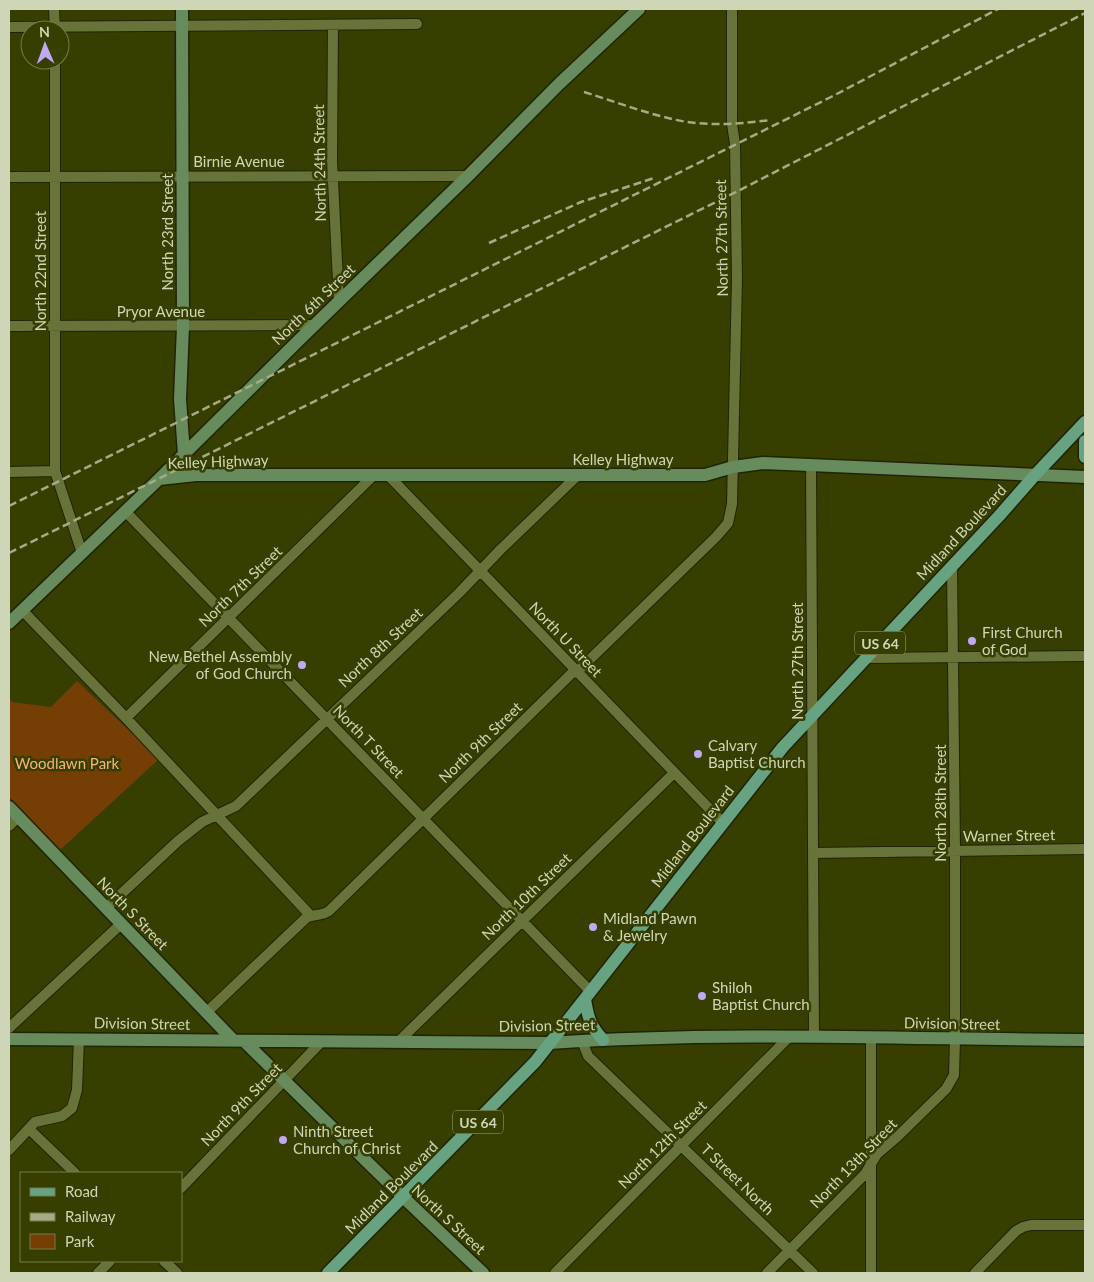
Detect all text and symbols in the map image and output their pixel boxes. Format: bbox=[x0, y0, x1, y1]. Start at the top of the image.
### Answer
north arrow bbox=[20, 20, 70, 70]
text: N bbox=[39, 23, 50, 40]
street label: North 24th Street bbox=[309, 104, 329, 222]
street label: Birnie Avenue bbox=[193, 152, 285, 170]
street label: North 23rd Street bbox=[158, 173, 176, 291]
street label: North 27th Street bbox=[711, 179, 731, 297]
street label: North 22nd Street bbox=[31, 210, 49, 331]
street label: North 6th Street bbox=[268, 259, 359, 348]
street label: Pryor Avenue bbox=[117, 302, 205, 320]
street label: Kelley Highway bbox=[167, 450, 269, 472]
street label: Kelley Highway bbox=[572, 450, 674, 468]
street label: Midland Boulevard bbox=[912, 481, 1010, 583]
street label: North 7th Street bbox=[195, 541, 286, 630]
street label: North U Street bbox=[526, 598, 607, 681]
street label: North 27th Street bbox=[788, 602, 806, 720]
street label: North 8th Street bbox=[334, 603, 426, 691]
place label: First Church of God bbox=[982, 623, 1063, 658]
road number: US 64 bbox=[855, 632, 905, 654]
marker: First Church of God bbox=[966, 635, 978, 647]
place label: New Bethel Assembly of God Church bbox=[149, 647, 292, 682]
marker: New Bethel Assembly of God Church bbox=[296, 659, 308, 671]
street label: North 9th Street bbox=[435, 697, 526, 786]
street label: North T Street bbox=[330, 701, 409, 782]
place label: Calvary Baptist Church bbox=[708, 736, 806, 771]
street label: North 28th Street bbox=[931, 744, 949, 862]
marker: Calvary Baptist Church bbox=[692, 748, 704, 760]
park label: Woodlawn Park bbox=[15, 754, 120, 772]
street label: Midland Boulevard bbox=[647, 782, 737, 890]
street label: Warner Street bbox=[963, 825, 1056, 845]
street label: North 10th Street bbox=[478, 848, 575, 943]
street label: North S Street bbox=[94, 873, 173, 954]
place label: Midland Pawn & Jewelry bbox=[603, 909, 697, 944]
marker: Midland Pawn & Jewelry bbox=[587, 921, 599, 933]
place label: Shiloh Baptist Church bbox=[712, 978, 810, 1013]
marker: Shiloh Baptist Church bbox=[696, 990, 708, 1002]
street label: Division Street bbox=[94, 1013, 191, 1033]
street label: Division Street bbox=[904, 1013, 1001, 1033]
street label: Division Street bbox=[499, 1015, 596, 1035]
street label: North 9th Street bbox=[197, 1058, 286, 1149]
street label: North 12th Street bbox=[614, 1096, 710, 1192]
road number: US 64 bbox=[453, 1110, 503, 1134]
street label: North 13th Street bbox=[806, 1114, 901, 1211]
place label: Ninth Street Church of Christ bbox=[293, 1122, 401, 1157]
marker: Ninth Street Church of Christ bbox=[277, 1134, 289, 1146]
street label: Midland Boulevard bbox=[341, 1137, 441, 1237]
street label: T Street North bbox=[698, 1140, 778, 1218]
legend bbox=[20, 1172, 182, 1262]
street label: North S Street bbox=[408, 1180, 490, 1258]
text: Road bbox=[65, 1182, 98, 1200]
text: Railway bbox=[65, 1207, 116, 1225]
text: Park bbox=[65, 1232, 95, 1250]

